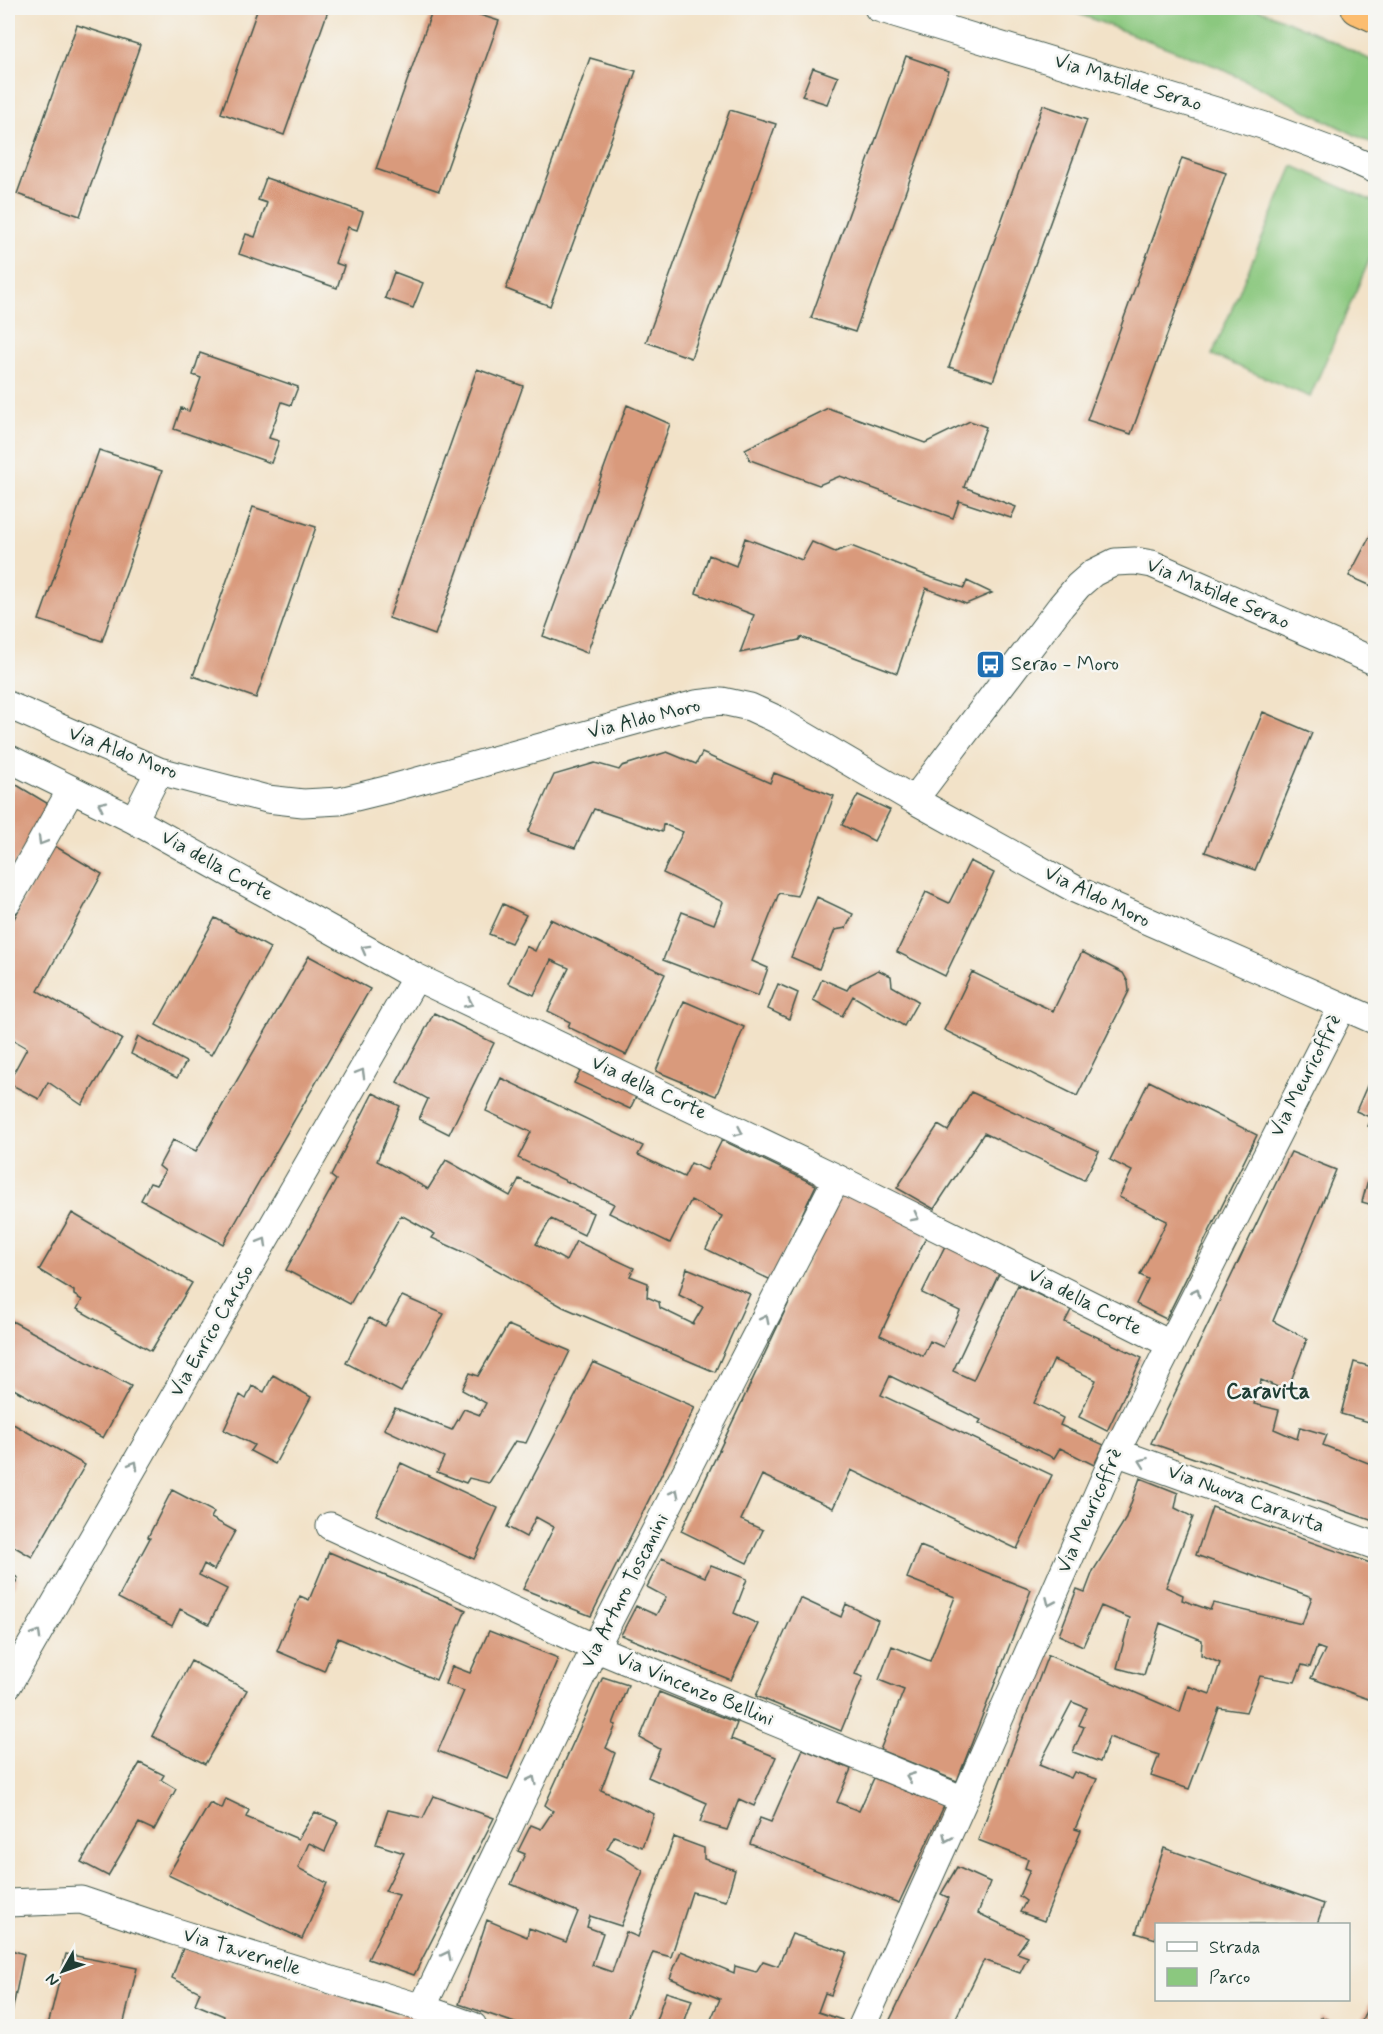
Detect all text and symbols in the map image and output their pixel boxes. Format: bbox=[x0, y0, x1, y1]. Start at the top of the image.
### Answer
street label: Via Matilde Serao bbox=[1051, 48, 1205, 118]
street label: Via Matilde Serao bbox=[1142, 552, 1294, 636]
bus stop icon: Serao - Moro bbox=[974, 648, 1006, 680]
place label: Serao - Moro bbox=[1011, 651, 1119, 678]
street label: Via Aldo Moro bbox=[585, 692, 703, 746]
street label: Via Aldo Moro bbox=[64, 720, 182, 786]
one-way arrow bbox=[97, 800, 108, 812]
street label: Via della Corte bbox=[156, 824, 278, 908]
one-way arrow bbox=[37, 835, 49, 845]
street label: Via Aldo Moro bbox=[1039, 860, 1155, 934]
one-way arrow bbox=[360, 945, 371, 956]
one-way arrow bbox=[462, 995, 473, 1007]
street label: Via Meuricoffrè bbox=[1264, 1010, 1348, 1142]
street label: Via della Corte bbox=[587, 1049, 711, 1127]
one-way arrow bbox=[353, 1069, 365, 1079]
one-way arrow bbox=[733, 1124, 744, 1136]
one-way arrow bbox=[908, 1210, 919, 1221]
one-way arrow bbox=[256, 1238, 267, 1248]
street label: Via Enrico Caruso bbox=[163, 1260, 261, 1402]
street label: Via della Corte bbox=[1023, 1262, 1147, 1342]
one-way arrow bbox=[1189, 1288, 1201, 1299]
one-way arrow bbox=[757, 1315, 769, 1326]
district label: Caravita bbox=[1226, 1378, 1310, 1406]
street label: Via Meuricoffrè bbox=[1051, 1444, 1130, 1577]
one-way arrow bbox=[1138, 1456, 1149, 1469]
street label: Via Nuova Caravita bbox=[1164, 1458, 1328, 1540]
one-way arrow bbox=[127, 1461, 138, 1472]
one-way arrow bbox=[668, 1488, 679, 1499]
street label: Via Arturo Toscanini bbox=[574, 1509, 676, 1673]
one-way arrow bbox=[1046, 1595, 1058, 1606]
one-way arrow bbox=[29, 1630, 41, 1640]
street label: Via Vincenzo Bellini bbox=[612, 1645, 778, 1733]
one-way arrow bbox=[905, 1772, 916, 1784]
one-way arrow bbox=[524, 1775, 536, 1786]
one-way arrow bbox=[942, 1831, 954, 1842]
street label: Via Tavernelle bbox=[180, 1921, 304, 1983]
legend bbox=[1155, 1923, 1350, 2001]
text: Strada bbox=[1209, 1936, 1260, 1960]
north arrow bbox=[33, 1941, 93, 2001]
one-way arrow bbox=[440, 1951, 452, 1962]
text: Parco bbox=[1209, 1966, 1250, 1990]
text: N bbox=[41, 1969, 64, 1991]

